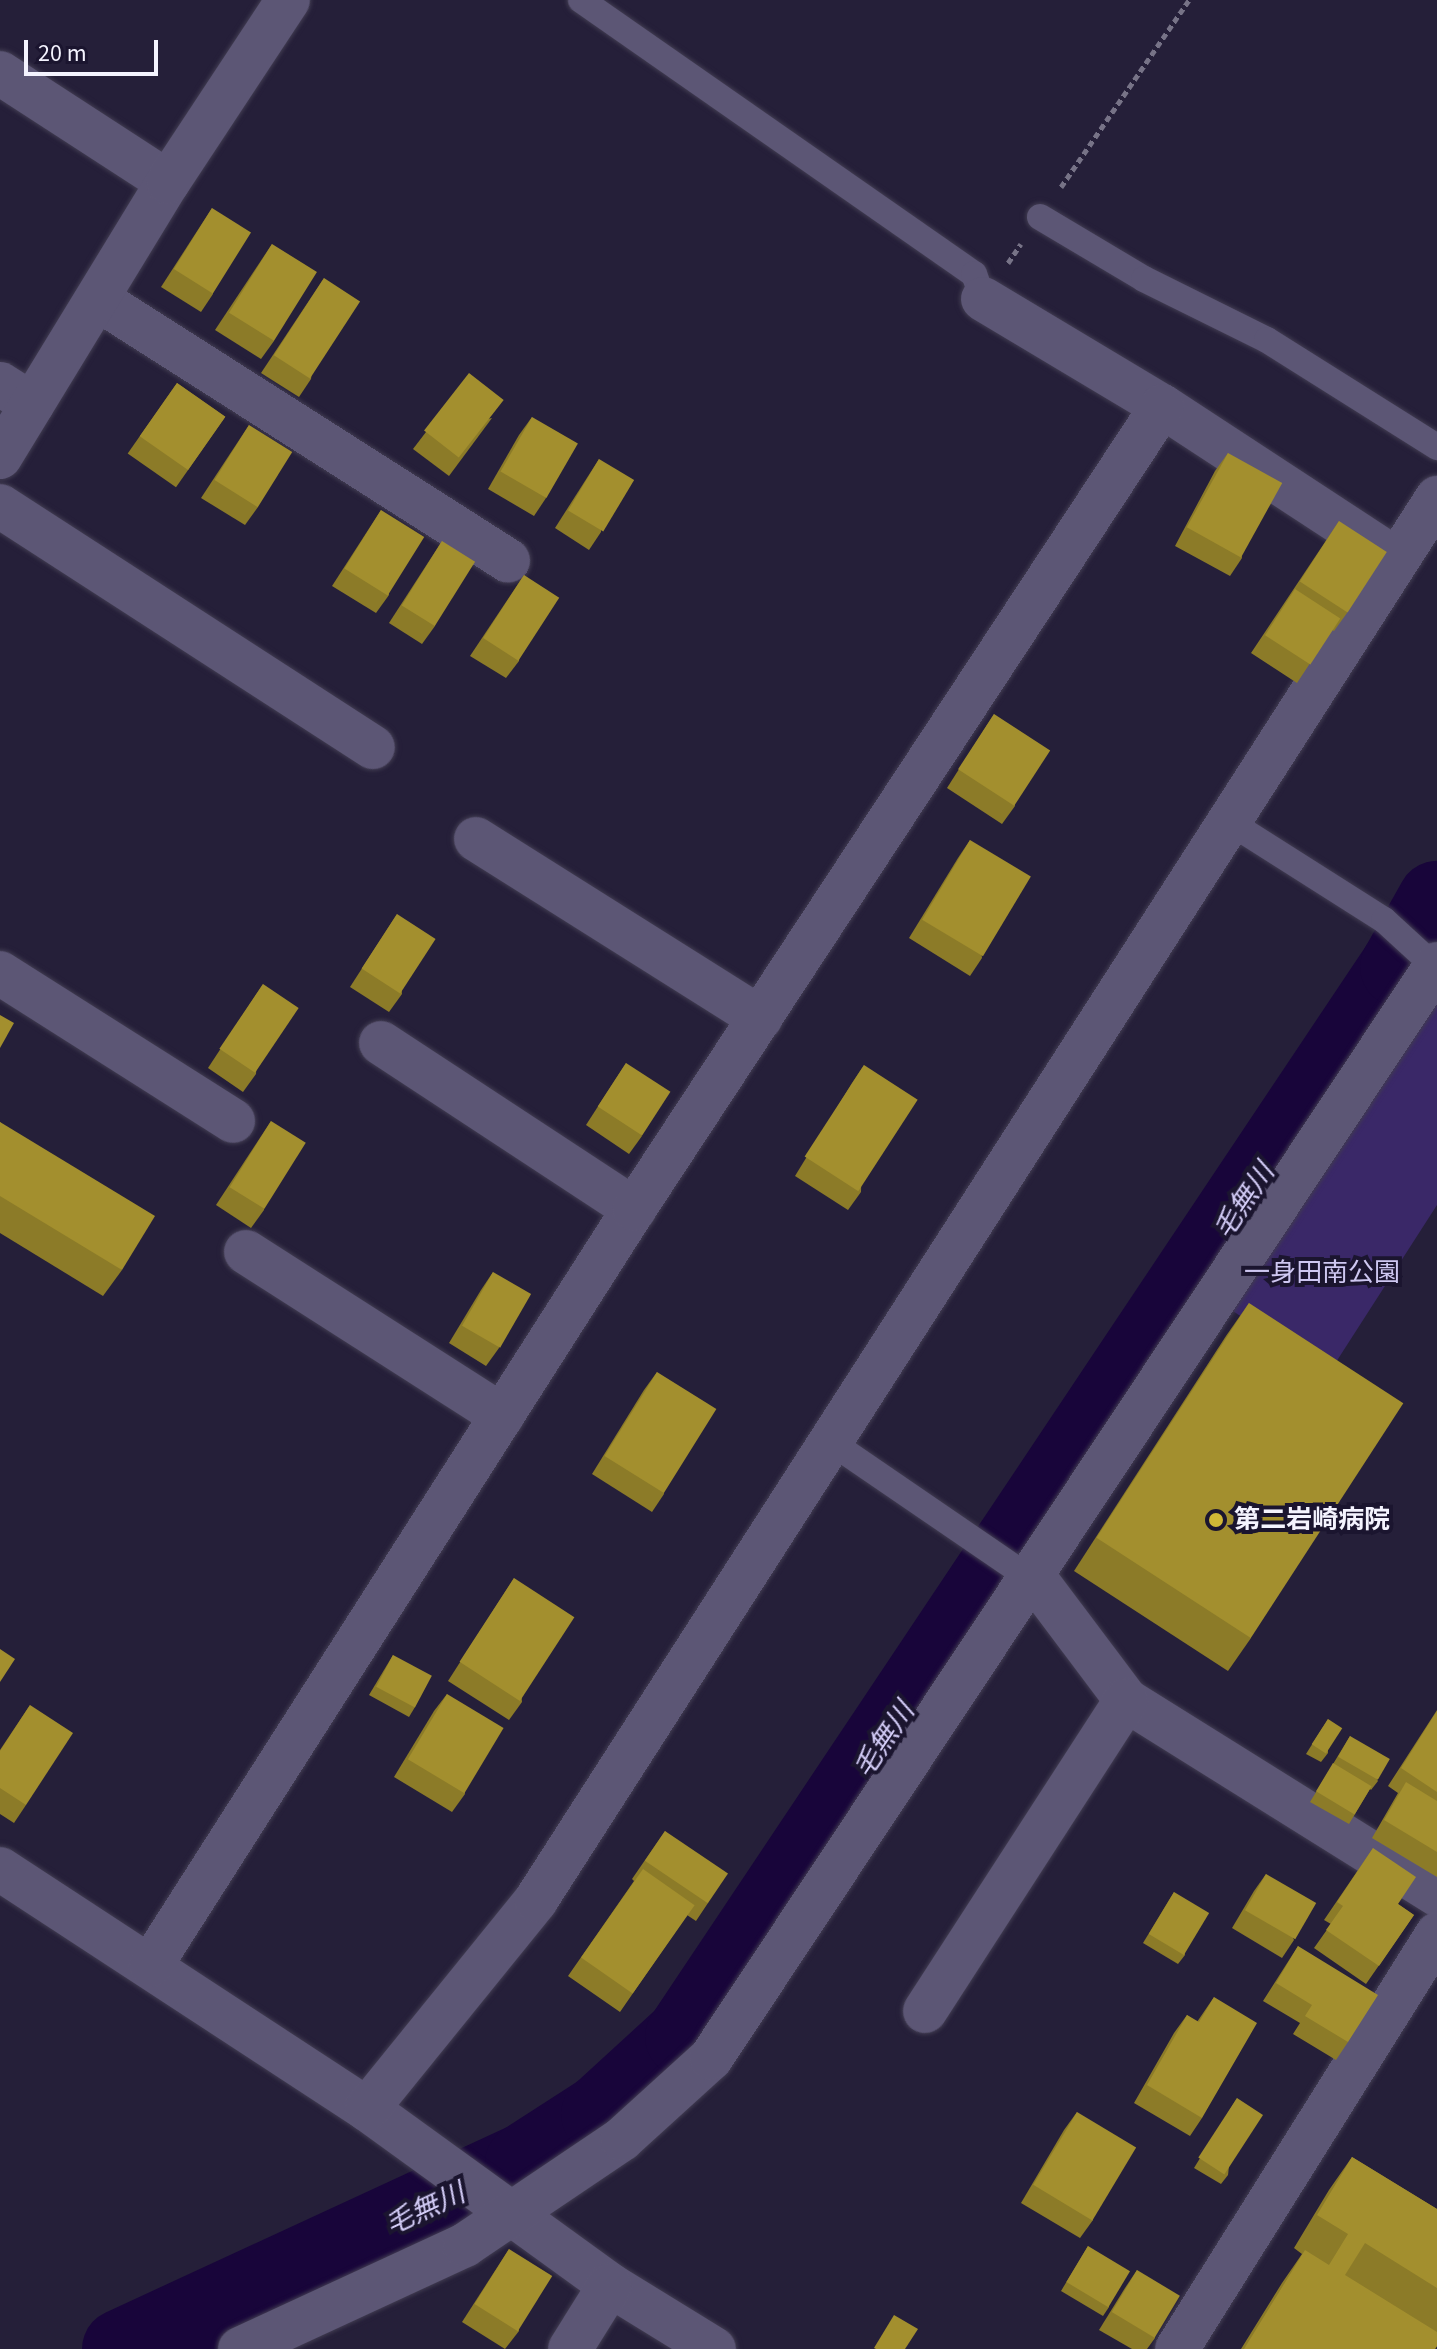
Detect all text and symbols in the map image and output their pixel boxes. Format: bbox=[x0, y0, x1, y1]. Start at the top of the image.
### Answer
scale bar bbox=[28, 24, 162, 74]
text: 20 m bbox=[38, 36, 87, 71]
water label: 毛無川 bbox=[1207, 1157, 1281, 1245]
park label: 一身田南公園 bbox=[1244, 1257, 1400, 1289]
place label: 第二岩崎病院 bbox=[1234, 1504, 1390, 1536]
marker: 第二岩崎病院 bbox=[1205, 1509, 1227, 1531]
water label: 毛無川 bbox=[847, 1696, 921, 1784]
water label: 毛無川 bbox=[380, 2176, 470, 2242]

